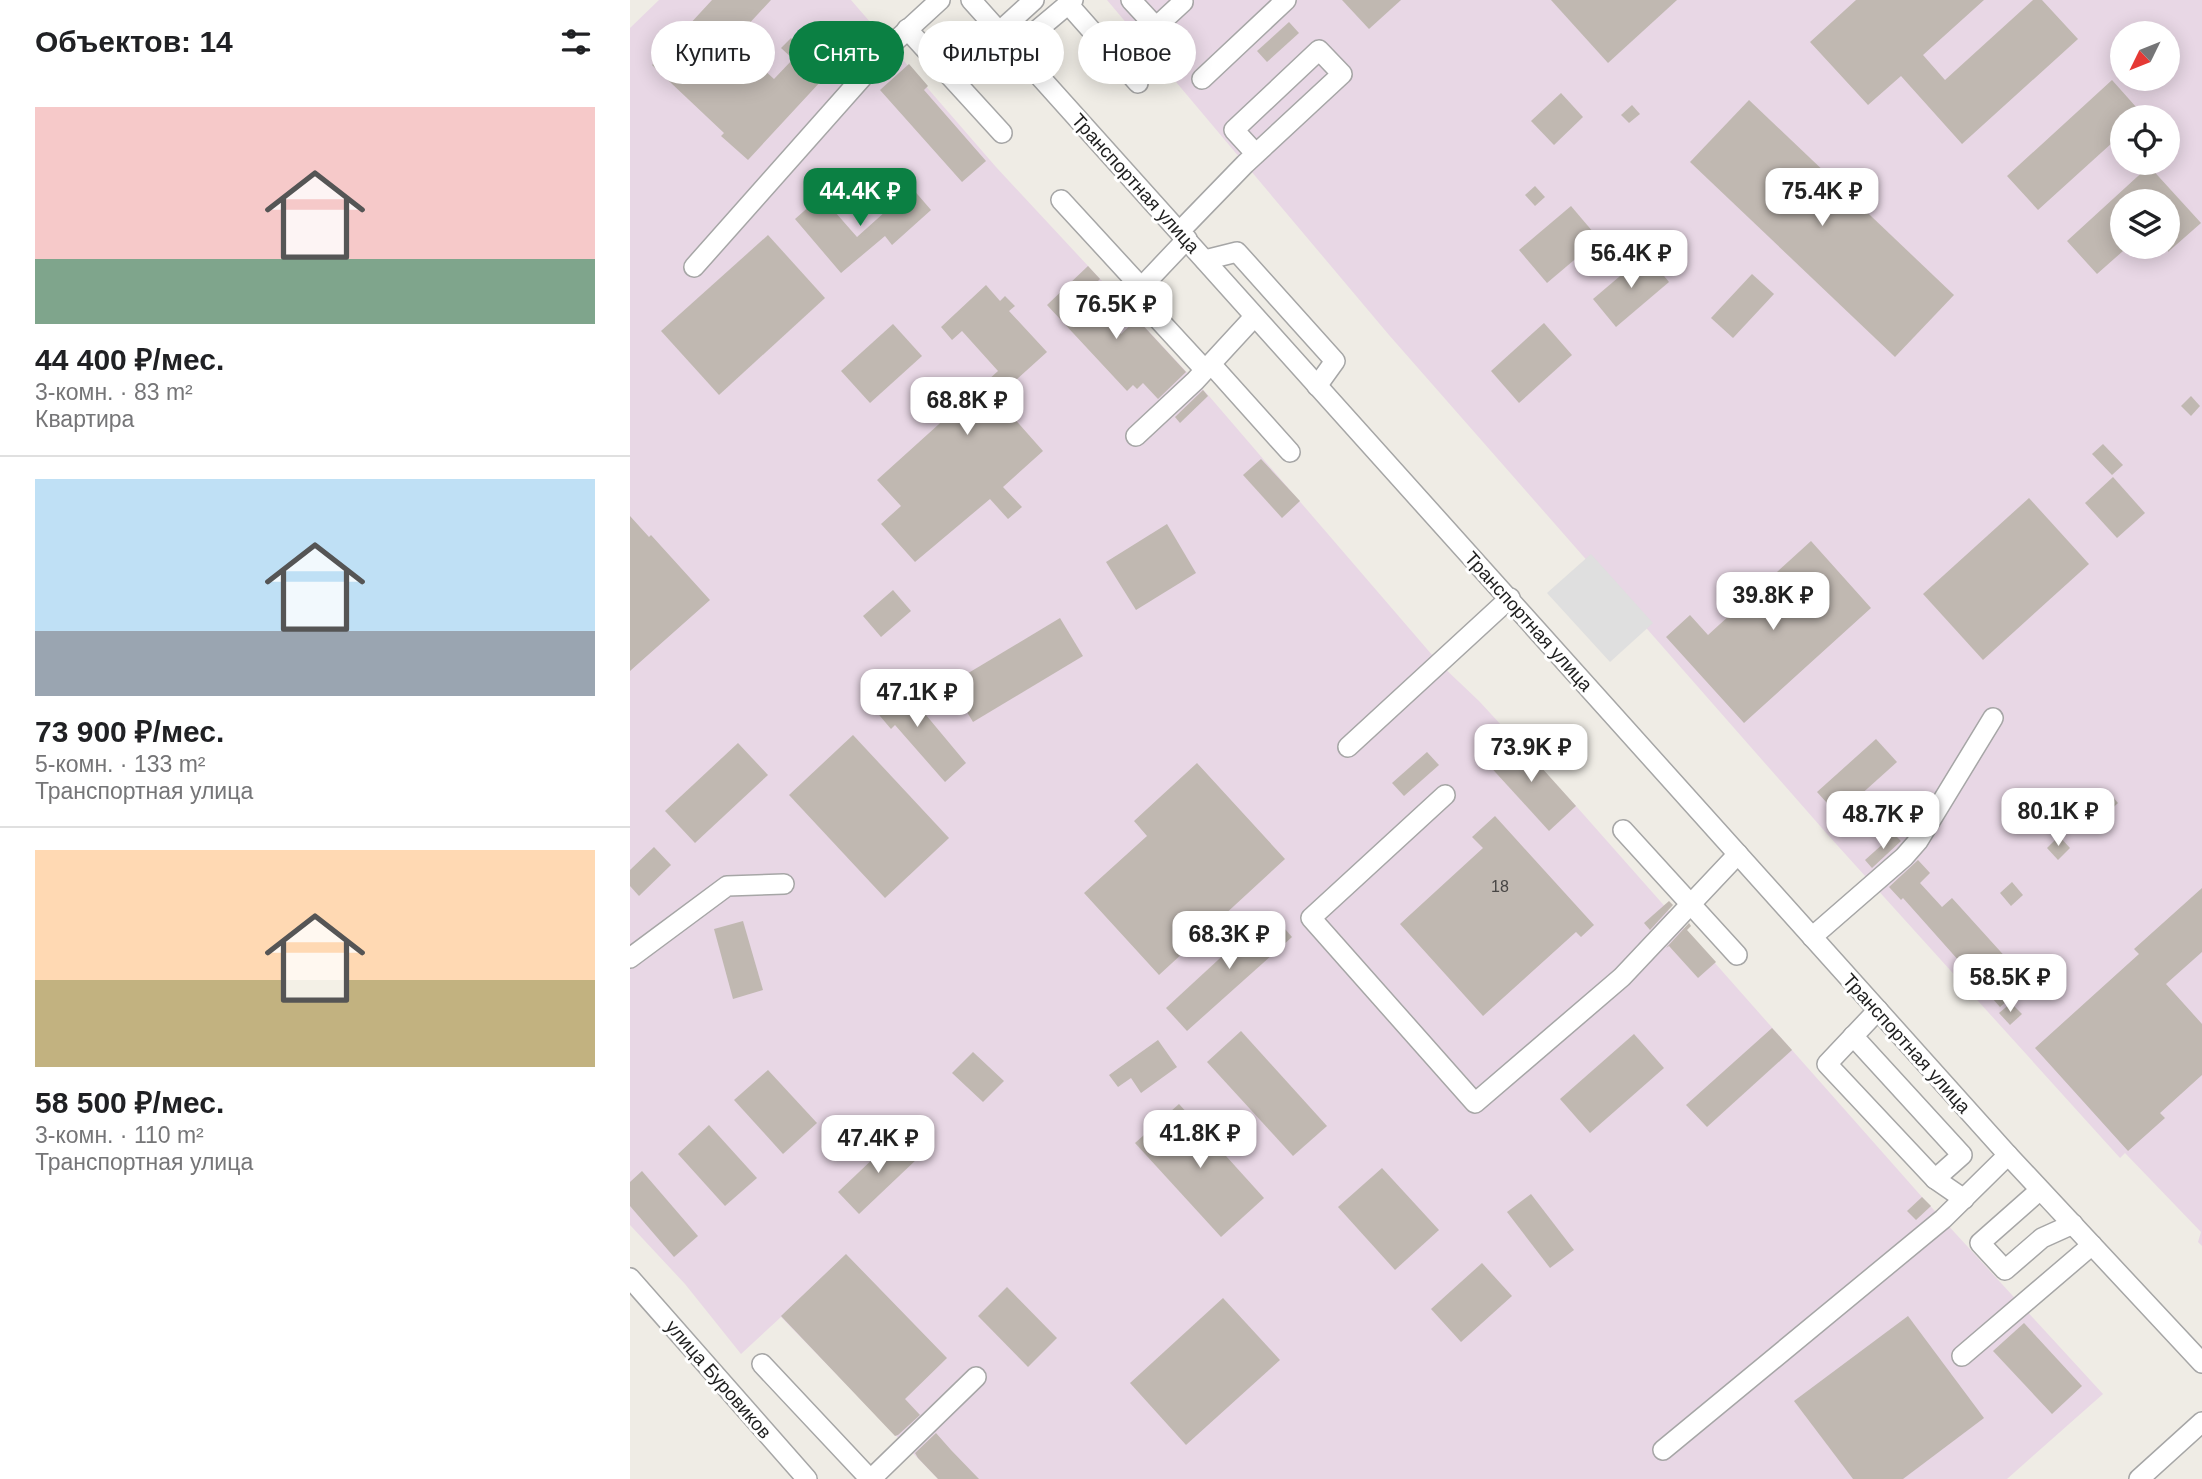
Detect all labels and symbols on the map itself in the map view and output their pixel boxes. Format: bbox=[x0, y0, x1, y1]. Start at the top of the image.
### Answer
north arrow bbox=[2110, 21, 2180, 91]
street label: Транспортная улица bbox=[1068, 109, 1204, 258]
pin: 44.4K ₽ bbox=[795, 168, 925, 228]
pin: 75.4K ₽ bbox=[1757, 168, 1887, 228]
pin: 56.4K ₽ bbox=[1566, 230, 1696, 290]
pin: 76.5K ₽ bbox=[1051, 282, 1181, 341]
pin: 68.8K ₽ bbox=[902, 378, 1032, 437]
street label: Транспортная улица bbox=[1461, 547, 1597, 696]
pin: 39.8K ₽ bbox=[1708, 572, 1838, 632]
pin: 47.1K ₽ bbox=[852, 670, 982, 729]
pin: 73.9K ₽ bbox=[1466, 724, 1596, 784]
pin: 80.1K ₽ bbox=[1993, 788, 2123, 848]
pin: 48.7K ₽ bbox=[1818, 792, 1948, 851]
house number: 18 bbox=[1491, 878, 1509, 895]
pin: 68.3K ₽ bbox=[1164, 912, 1294, 971]
pin: 58.5K ₽ bbox=[1945, 954, 2075, 1014]
street label: Транспортная улица bbox=[1839, 969, 1975, 1118]
pin: 41.8K ₽ bbox=[1135, 1110, 1265, 1170]
pin: 47.4K ₽ bbox=[813, 1116, 943, 1175]
street label: улица Буровиков bbox=[662, 1316, 776, 1443]

